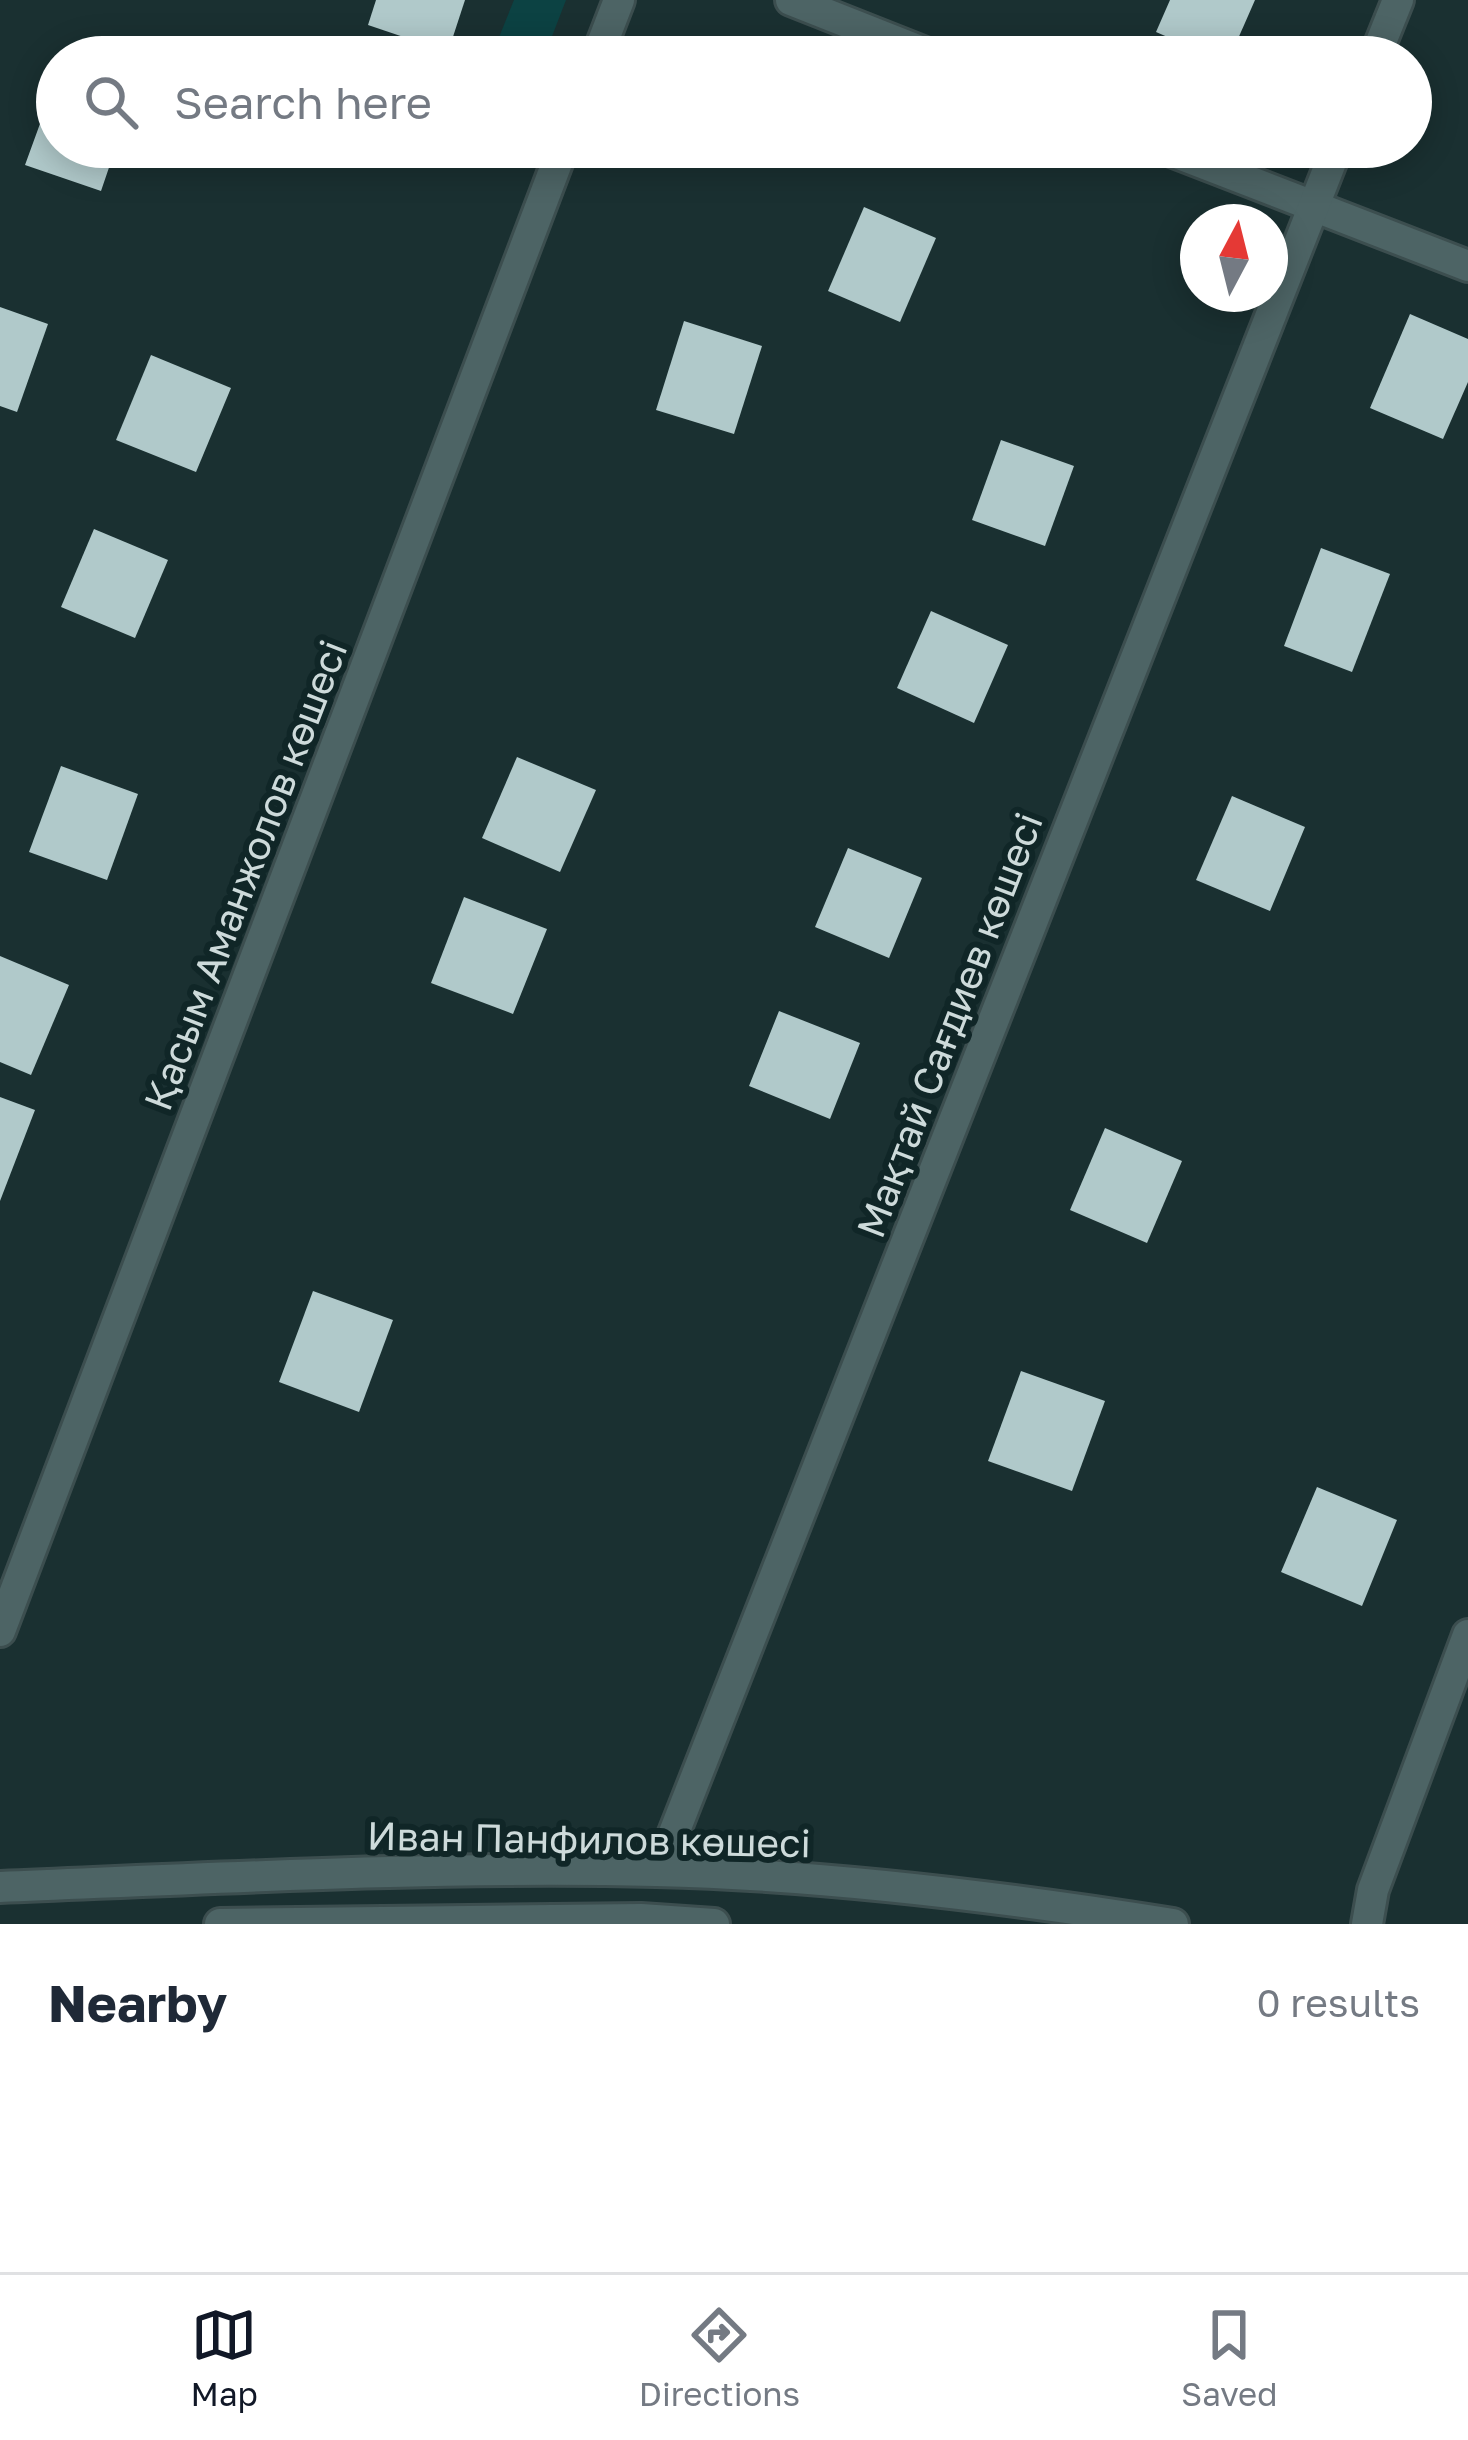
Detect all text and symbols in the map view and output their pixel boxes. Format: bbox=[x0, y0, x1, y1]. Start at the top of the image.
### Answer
search box bbox=[36, 36, 1432, 168]
icon: search bbox=[78, 69, 144, 135]
text: Search here bbox=[174, 75, 432, 129]
north arrow bbox=[1180, 204, 1288, 312]
street label: Қасым Аманжолов көшесі bbox=[134, 633, 356, 1117]
street label: Мақтай Сағдиев көшесі bbox=[846, 806, 1052, 1244]
street label: Иван Панфилов көшесі bbox=[367, 1812, 811, 1866]
text: Nearby bbox=[48, 1972, 227, 2033]
text: 0 results bbox=[1256, 1979, 1420, 2026]
tab: Map bbox=[191, 2302, 258, 2413]
tab: Directions bbox=[639, 2302, 800, 2413]
tab: Saved bbox=[1181, 2302, 1277, 2413]

